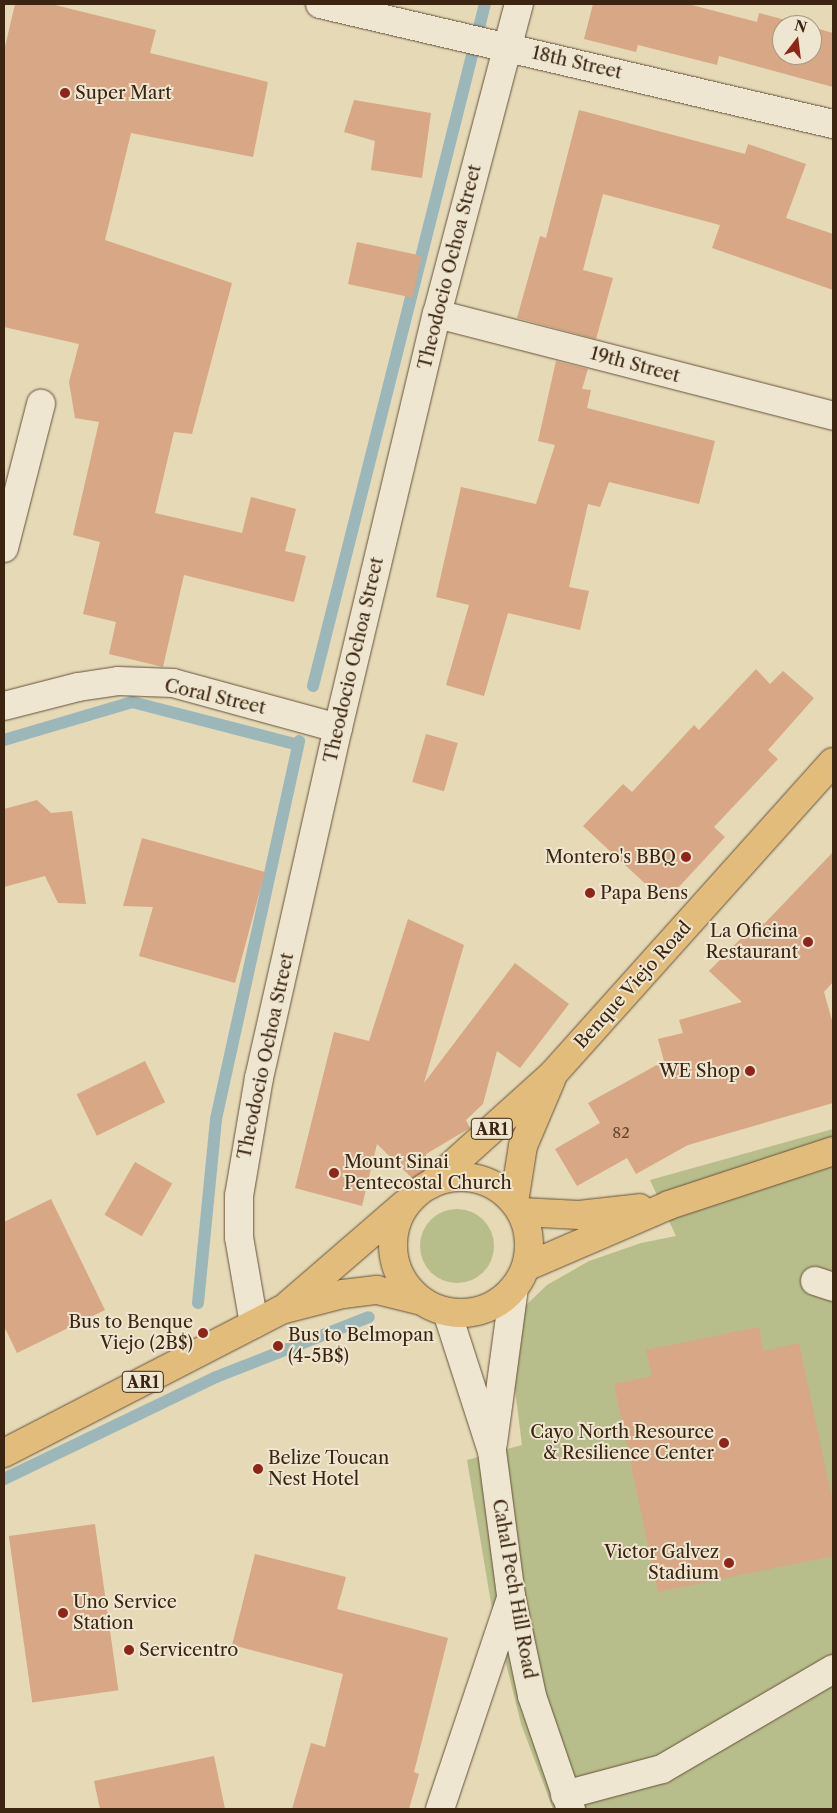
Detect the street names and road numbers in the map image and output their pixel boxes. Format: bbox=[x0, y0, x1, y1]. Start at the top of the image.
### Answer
street label: 18th Street bbox=[530, 42, 624, 84]
street label: Theodocio Ochoa Street bbox=[414, 162, 486, 372]
street label: 19th Street bbox=[588, 343, 682, 387]
street label: Theodocio Ochoa Street bbox=[320, 555, 388, 765]
street label: Coral Street bbox=[162, 675, 268, 719]
street label: Benque Viejo Road bbox=[570, 917, 696, 1053]
street label: Theodocio Ochoa Street bbox=[234, 951, 298, 1161]
road number: AR1 bbox=[471, 1116, 513, 1142]
road number: AR1 bbox=[122, 1368, 164, 1395]
street label: Cahal Pech Hill Road bbox=[488, 1497, 540, 1681]

